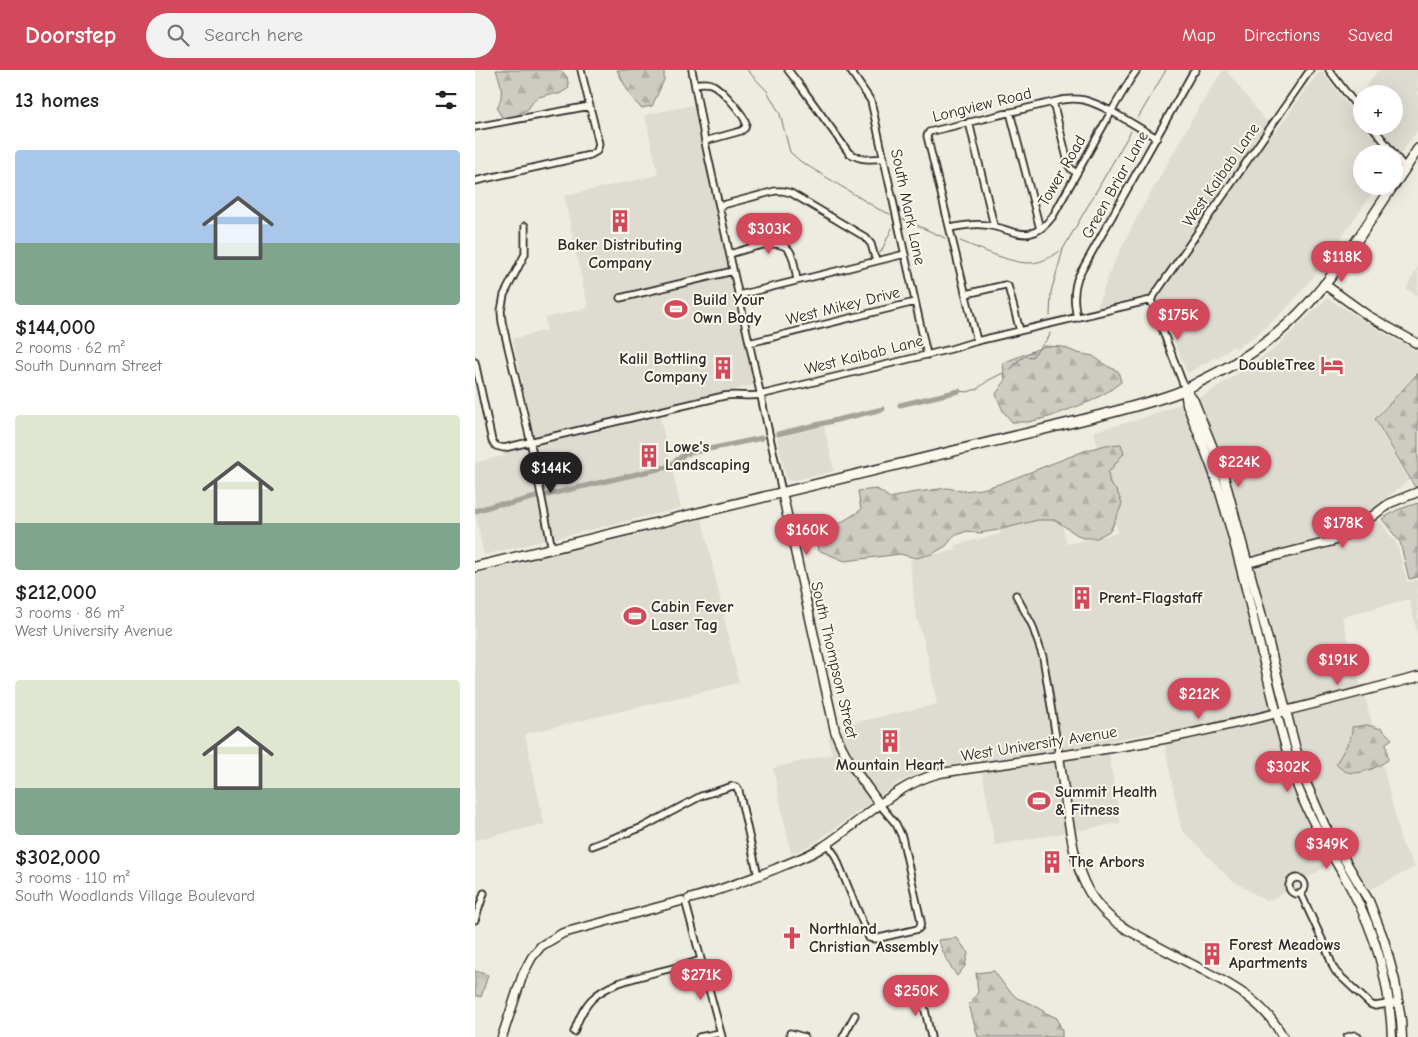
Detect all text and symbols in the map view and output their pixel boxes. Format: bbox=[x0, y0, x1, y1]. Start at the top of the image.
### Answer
search box bbox=[146, 13, 496, 58]
text: Doorstep bbox=[25, 21, 116, 49]
icon: search bbox=[164, 21, 192, 49]
text: Search here bbox=[204, 24, 303, 46]
text: Map bbox=[1182, 25, 1216, 46]
text: Directions bbox=[1244, 25, 1320, 46]
text: Saved bbox=[1348, 25, 1393, 46]
street label: Longview Road bbox=[931, 84, 1033, 126]
map controls bbox=[1353, 85, 1403, 195]
button: + bbox=[1353, 85, 1403, 135]
icon: filters bbox=[432, 86, 460, 114]
text: 13 homes bbox=[15, 88, 99, 112]
street label: West Kaibab Lane bbox=[1179, 120, 1263, 230]
street label: Green Briar Lane bbox=[1078, 128, 1152, 242]
street label: Tower Road bbox=[1035, 132, 1089, 210]
button: − bbox=[1353, 145, 1403, 195]
street label: South Mark Lane bbox=[887, 147, 929, 267]
icon: home bbox=[193, 183, 283, 273]
building icon: Baker Distributing Company bbox=[607, 208, 633, 234]
pin: $303K bbox=[734, 212, 804, 255]
text: $303K bbox=[747, 220, 791, 238]
place label: Baker Distributing Company bbox=[558, 236, 682, 272]
pin: $118K bbox=[1307, 240, 1377, 283]
text: $118K bbox=[1322, 248, 1362, 266]
street label: West Mikey Drive bbox=[784, 283, 902, 329]
place label: Build Your Own Body bbox=[693, 291, 765, 327]
sports icon: Build Your Own Body bbox=[663, 296, 689, 322]
pin: $175K bbox=[1143, 298, 1213, 341]
text: $175K bbox=[1158, 306, 1198, 324]
text: $144,000 bbox=[15, 315, 95, 339]
street label: West Kaibab Lane bbox=[803, 332, 925, 378]
text: 2 rooms · 62 m² bbox=[15, 339, 125, 357]
place label: Kalil Bottling Company bbox=[619, 350, 708, 386]
hotel icon: DoubleTree bbox=[1319, 352, 1345, 378]
building icon: Kalil Bottling Company bbox=[710, 355, 736, 381]
place label: DoubleTree bbox=[1238, 356, 1315, 374]
text: South Dunnam Street bbox=[15, 357, 162, 375]
place label: Lowe's Landscaping bbox=[665, 438, 751, 474]
building icon: Lowe's Landscaping bbox=[636, 443, 662, 469]
pin: $224K bbox=[1204, 446, 1274, 488]
icon: home bbox=[193, 448, 283, 538]
pin: $144K bbox=[516, 452, 586, 494]
text: $224K bbox=[1218, 453, 1260, 471]
text: $144K bbox=[531, 459, 571, 477]
pin: $178K bbox=[1308, 506, 1378, 549]
pin: $160K bbox=[772, 514, 842, 556]
text: $178K bbox=[1323, 514, 1363, 532]
text: $160K bbox=[786, 521, 828, 539]
text: $212,000 bbox=[15, 580, 97, 604]
street label: South Thompson Street bbox=[807, 580, 861, 741]
building icon: Prent-Flagstaff bbox=[1069, 585, 1095, 611]
place label: Prent-Flagstaff bbox=[1099, 589, 1203, 607]
place label: Cabin Fever Laser Tag bbox=[651, 598, 734, 634]
sports icon: Cabin Fever Laser Tag bbox=[622, 603, 648, 629]
text: 3 rooms · 86 m² bbox=[15, 604, 124, 622]
text: West University Avenue bbox=[15, 622, 173, 640]
pin: $191K bbox=[1303, 644, 1373, 686]
text: $191K bbox=[1318, 651, 1358, 669]
pin: $212K bbox=[1164, 678, 1234, 720]
text: $212K bbox=[1179, 685, 1219, 703]
icon: home bbox=[193, 713, 283, 803]
street label: West University Avenue bbox=[960, 723, 1118, 765]
building icon: Mountain Heart bbox=[877, 728, 903, 754]
pin: $302K bbox=[1253, 750, 1323, 793]
place label: Mountain Heart bbox=[836, 756, 945, 774]
text: $302K bbox=[1266, 758, 1310, 776]
place label: Summit Health & Fitness bbox=[1055, 783, 1157, 819]
sports icon: Summit Health & Fitness bbox=[1026, 788, 1052, 814]
pin: $349K bbox=[1292, 828, 1362, 870]
text: $349K bbox=[1306, 835, 1348, 853]
text: $302,000 bbox=[15, 845, 101, 869]
building icon: The Arbors bbox=[1039, 849, 1065, 875]
place label: The Arbors bbox=[1069, 853, 1145, 871]
text: 3 rooms · 110 m² bbox=[15, 869, 130, 887]
text: South Woodlands Village Boulevard bbox=[15, 887, 255, 905]
place label: Northland Christian Assembly bbox=[809, 920, 939, 956]
church icon: Northland Christian Assembly bbox=[779, 925, 805, 951]
place label: Forest Meadows Apartments bbox=[1229, 936, 1341, 972]
building icon: Forest Meadows Apartments bbox=[1199, 941, 1225, 967]
pin: $271K bbox=[666, 958, 736, 1001]
text: $271K bbox=[681, 966, 721, 984]
pin: $250K bbox=[881, 974, 951, 1017]
text: $250K bbox=[894, 982, 938, 1000]

